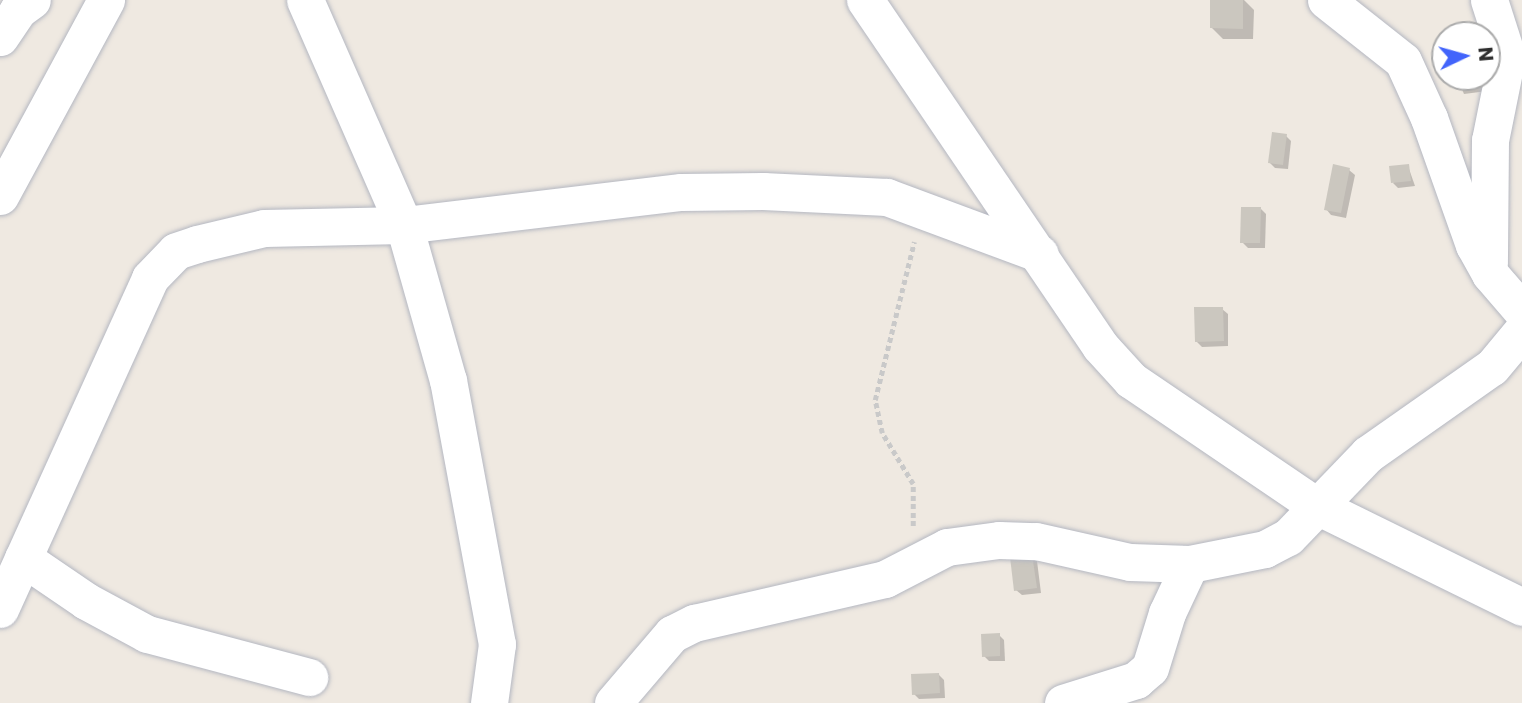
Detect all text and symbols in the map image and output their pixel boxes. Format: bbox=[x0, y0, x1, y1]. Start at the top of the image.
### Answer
north arrow bbox=[1431, 21, 1501, 91]
text: N bbox=[1471, 46, 1499, 63]

